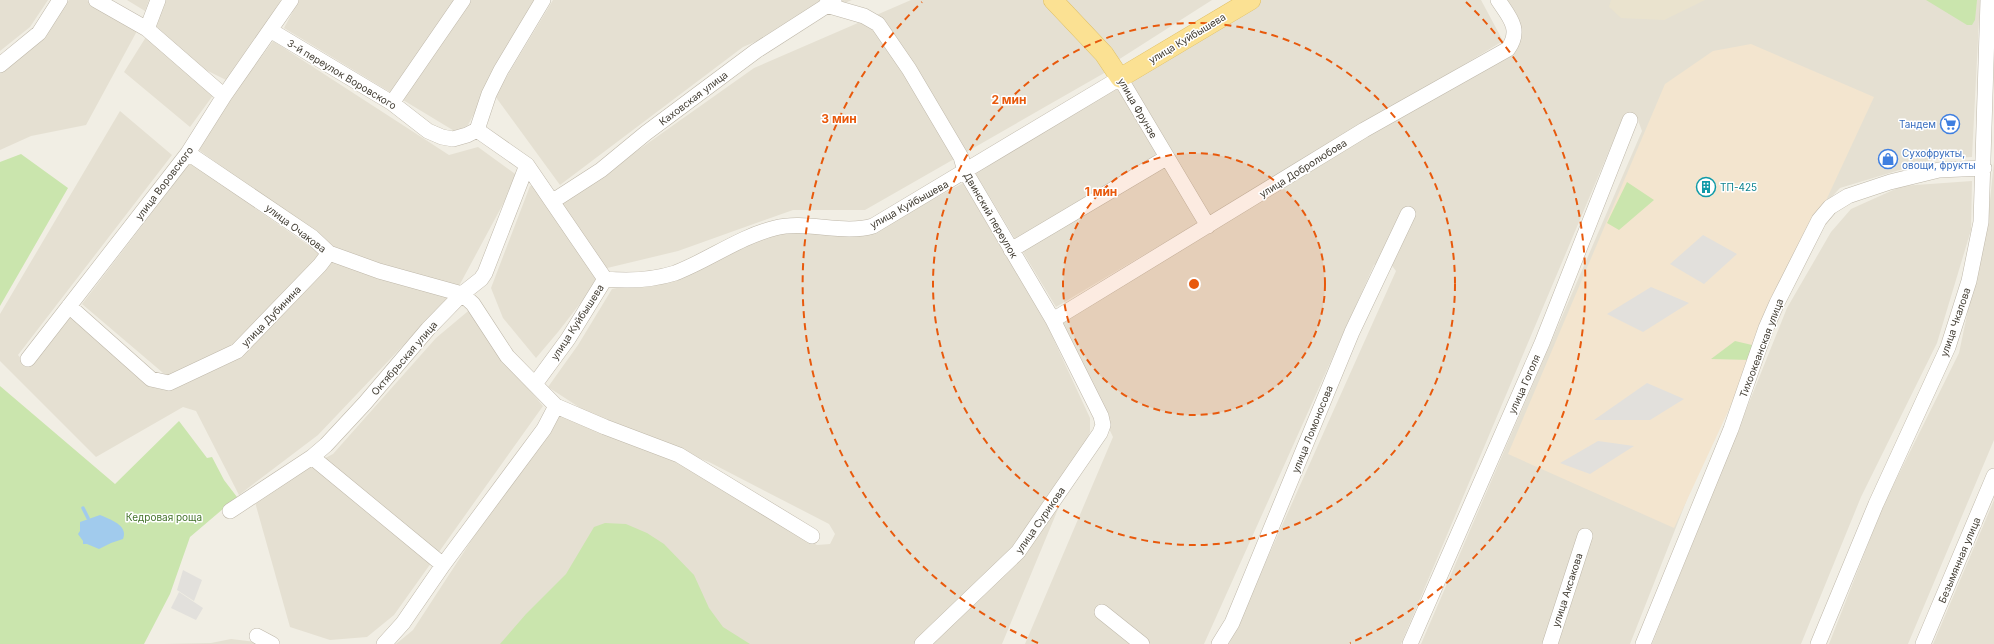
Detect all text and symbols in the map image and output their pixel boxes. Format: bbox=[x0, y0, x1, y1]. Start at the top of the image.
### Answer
street label: улица Куйбышева bbox=[1146, 10, 1228, 66]
street label: 3-й переулок Воровского bbox=[285, 37, 399, 111]
street label: Каховская улица bbox=[656, 68, 730, 128]
street label: улица Фрунзе bbox=[1116, 76, 1160, 140]
text: 2 мин bbox=[991, 92, 1027, 107]
text: 3 мин bbox=[821, 111, 857, 126]
supermarket icon: Тандем bbox=[1939, 113, 1961, 135]
place label: Тандем bbox=[1899, 118, 1936, 130]
street label: улица Добролюбова bbox=[1257, 136, 1349, 200]
street label: улица Воровского bbox=[133, 144, 195, 222]
place label: Сухофрукты, овощи, фрукты bbox=[1902, 147, 1976, 171]
shop icon: Сухофрукты, овощи, фрукты bbox=[1877, 148, 1899, 170]
street label: Двинский переулок bbox=[961, 170, 1021, 261]
building icon: ТП-425 bbox=[1695, 176, 1717, 198]
street label: улица Куйбышева bbox=[868, 177, 950, 231]
place label: ТП-425 bbox=[1720, 181, 1757, 193]
text: 1 мин bbox=[1085, 184, 1117, 199]
street label: улица Очакова bbox=[263, 201, 329, 255]
centre of rings bbox=[1187, 277, 1201, 291]
street label: улица Куйбышева bbox=[548, 282, 606, 362]
street label: улица Дубинина bbox=[239, 283, 303, 349]
street label: улица Чкалова bbox=[1938, 286, 1972, 358]
street label: Тихоокеанская улица bbox=[1737, 297, 1785, 399]
street label: Октябрьская улица bbox=[368, 318, 440, 398]
street label: улица Гоголя bbox=[1506, 352, 1542, 416]
street label: улица Ломоносова bbox=[1289, 384, 1335, 474]
street label: улица Сурикова bbox=[1013, 484, 1067, 556]
park label: Кедровая роща bbox=[126, 511, 202, 523]
street label: Безымянная улица bbox=[1935, 515, 1983, 605]
street label: улица Аксакова bbox=[1549, 551, 1585, 629]

